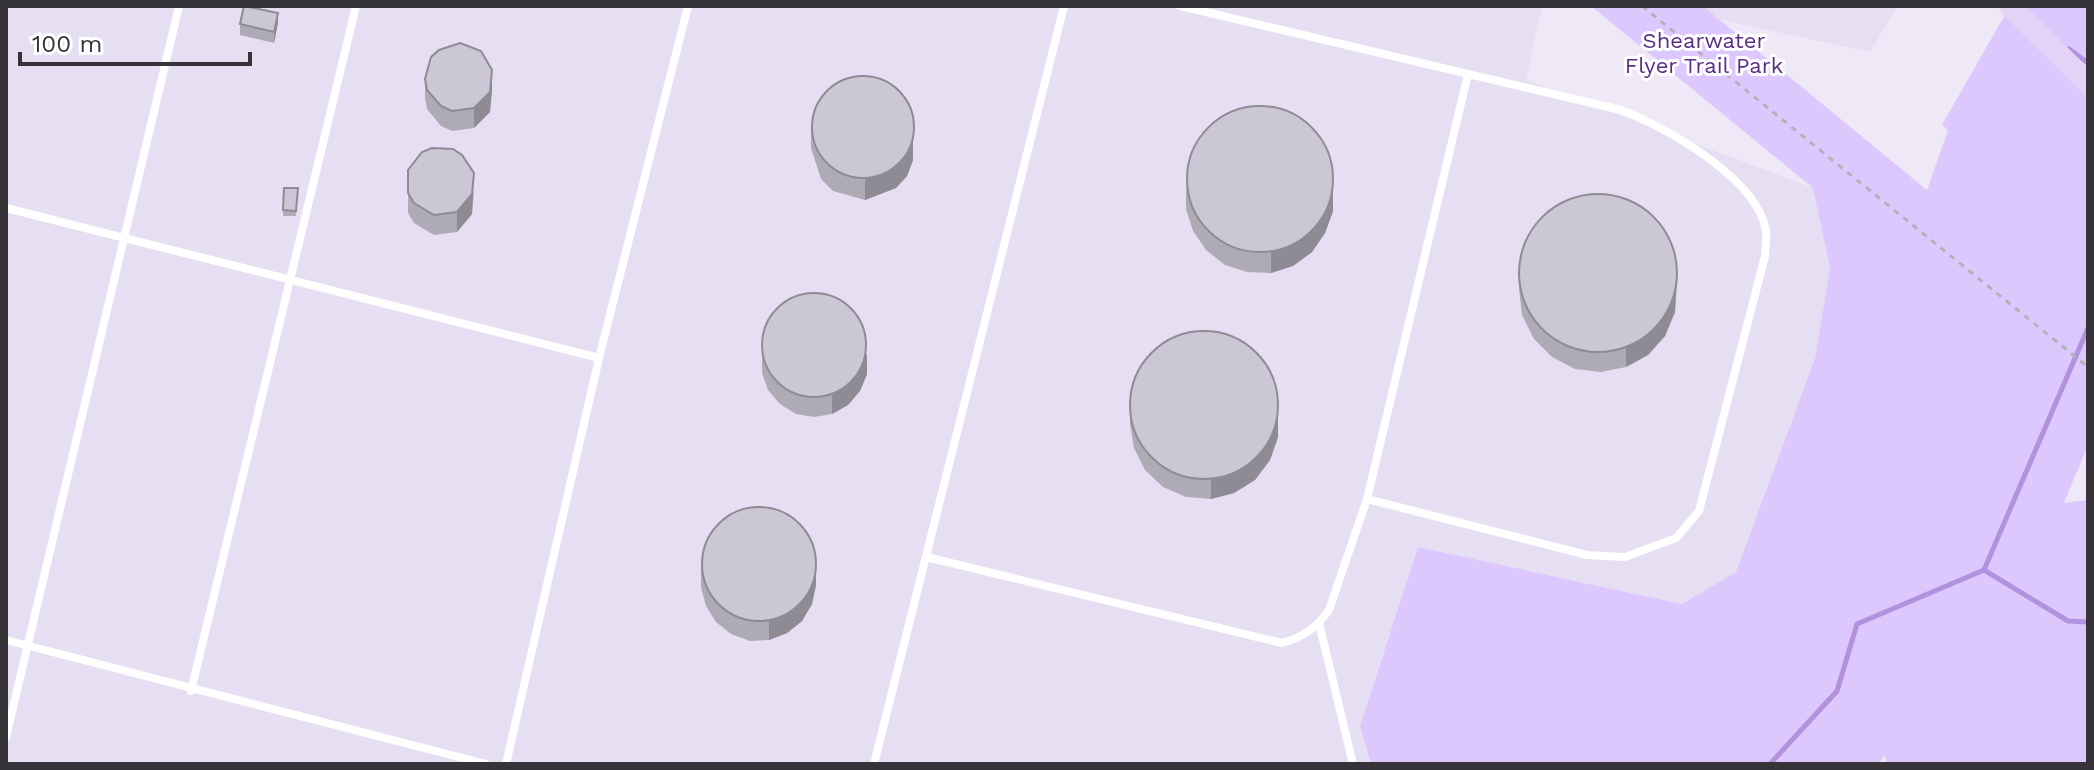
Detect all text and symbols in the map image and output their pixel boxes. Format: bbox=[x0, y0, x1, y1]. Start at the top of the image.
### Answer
scale bar bbox=[20, 16, 250, 66]
park label: Shearwater Flyer Trail Park bbox=[1625, 28, 1783, 78]
text: 100 m bbox=[32, 30, 102, 58]

